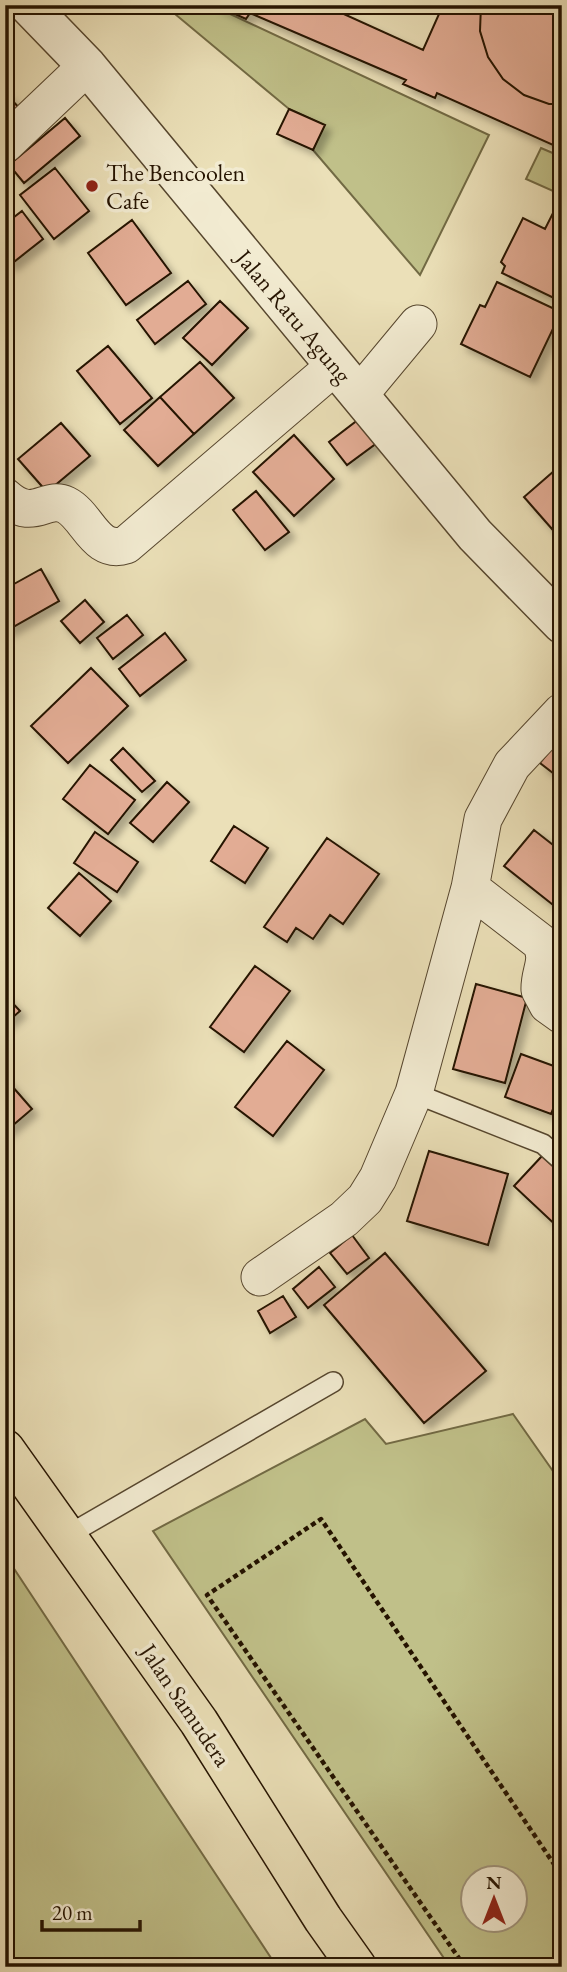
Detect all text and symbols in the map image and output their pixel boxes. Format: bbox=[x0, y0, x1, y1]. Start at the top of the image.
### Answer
place label: The Bencoolen Cafe bbox=[106, 157, 246, 216]
marker: The Bencoolen Cafe bbox=[84, 178, 100, 194]
street label: Jalan Ratu Agung bbox=[228, 241, 359, 390]
street label: Jalan Samudera bbox=[132, 1636, 239, 1773]
north arrow bbox=[458, 1864, 528, 1934]
text: N bbox=[486, 1870, 502, 1895]
scale bar bbox=[42, 1888, 140, 1932]
text: 20 m bbox=[52, 1899, 93, 1926]

